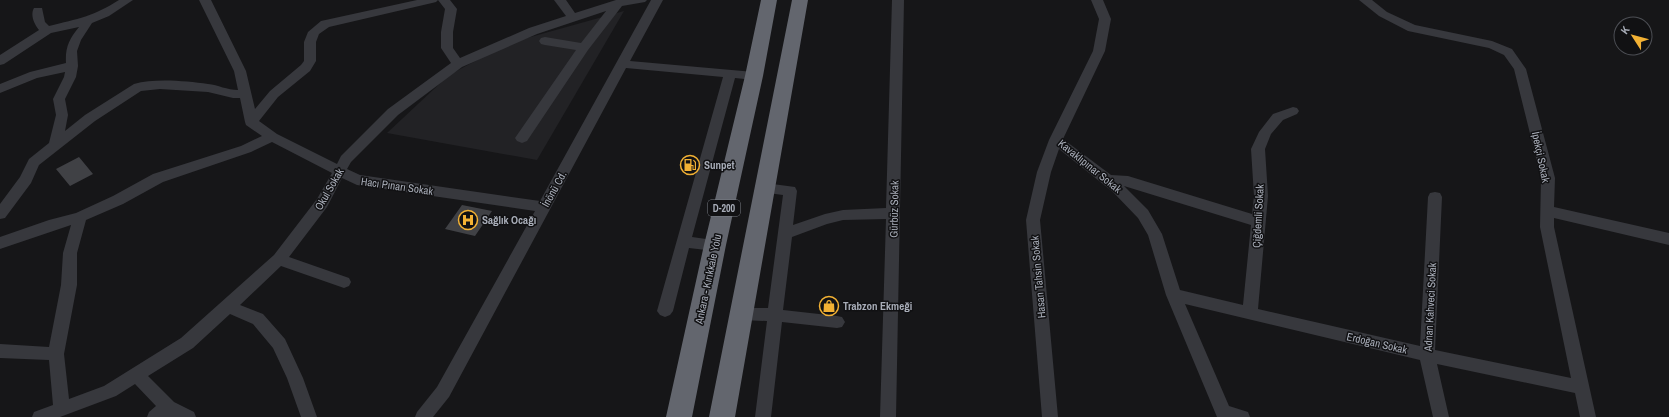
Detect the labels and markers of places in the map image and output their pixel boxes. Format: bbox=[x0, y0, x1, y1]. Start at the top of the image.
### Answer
fuel station icon: Sunpet bbox=[679, 154, 701, 176]
place label: Sunpet bbox=[704, 158, 735, 172]
hospital icon: Sağlık Ocağı bbox=[457, 209, 479, 231]
place label: Sağlık Ocağı bbox=[482, 213, 536, 227]
shop icon: Trabzon Ekmeği bbox=[818, 295, 840, 317]
place label: Trabzon Ekmeği bbox=[843, 299, 912, 313]

